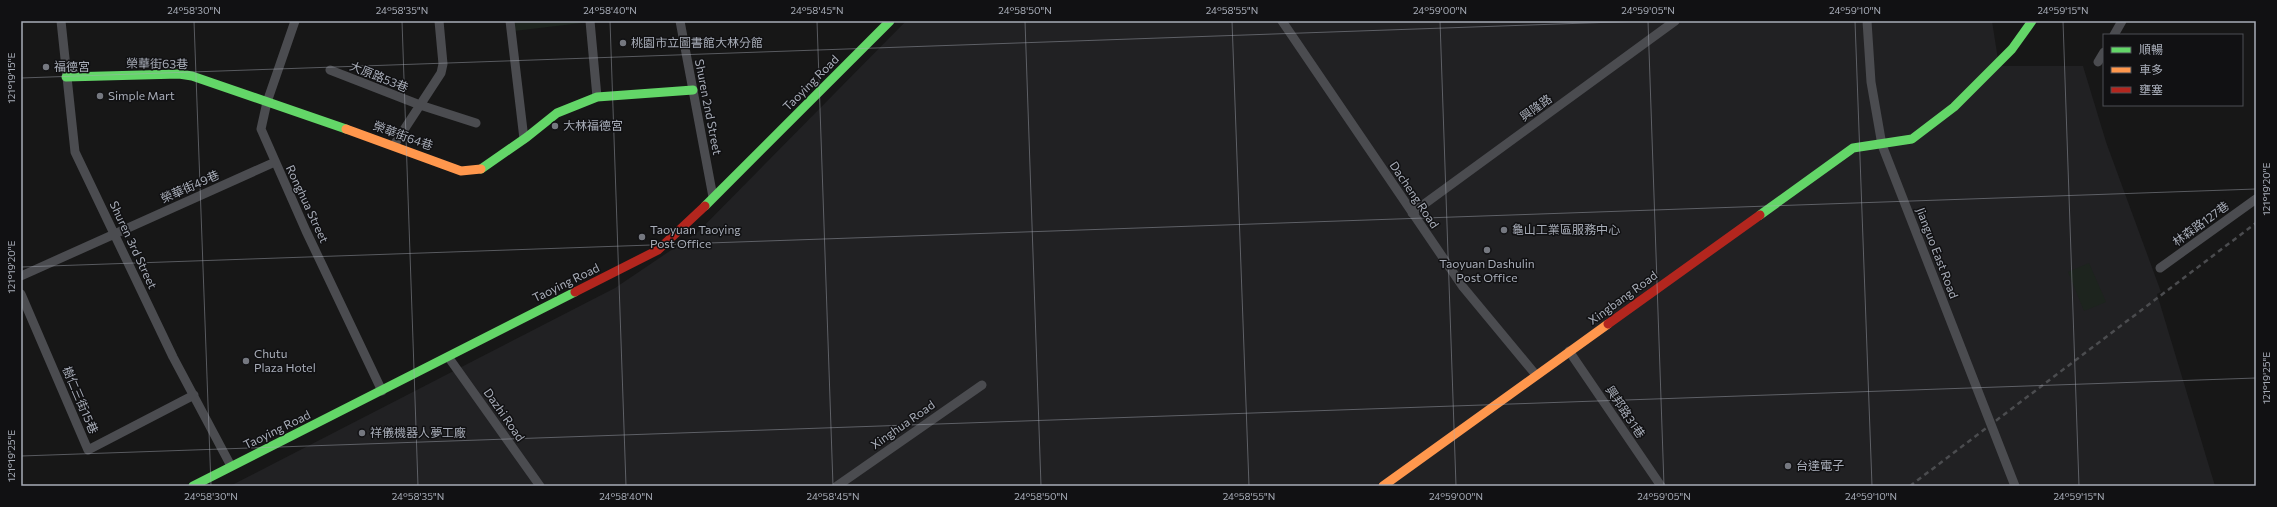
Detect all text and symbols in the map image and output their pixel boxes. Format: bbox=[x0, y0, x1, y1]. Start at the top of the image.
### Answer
text: 24°58'30"N bbox=[167, 4, 221, 16]
text: 24°58'35"N bbox=[376, 4, 428, 16]
text: 24°58'40"N bbox=[583, 4, 637, 16]
text: 24°58'45"N bbox=[791, 4, 843, 16]
text: 24°58'50"N bbox=[998, 4, 1052, 16]
text: 24°58'55"N bbox=[1206, 4, 1258, 16]
text: 24°59'00"N bbox=[1413, 4, 1467, 16]
text: 24°59'05"N bbox=[1621, 4, 1675, 16]
text: 24°59'10"N bbox=[1829, 4, 1881, 16]
text: 24°59'15"N bbox=[2037, 4, 2089, 16]
legend bbox=[2103, 34, 2243, 106]
place label: 桃園市立圖書館大林分館 bbox=[631, 35, 763, 49]
marker: 桃園市立圖書館大林分館 bbox=[618, 38, 628, 48]
text: 順暢 bbox=[2139, 42, 2163, 56]
text: 121°19'15"E bbox=[5, 52, 17, 103]
street label: Taoying Road bbox=[780, 52, 841, 113]
street label: 榮華街63巷 bbox=[126, 55, 188, 71]
street label: 大原路53巷 bbox=[348, 58, 411, 94]
street label: Shuren 2nd Street bbox=[693, 58, 725, 156]
place label: 福德宮 bbox=[54, 59, 90, 73]
marker: 福德宮 bbox=[41, 62, 51, 72]
text: 車多 bbox=[2139, 62, 2163, 76]
text: 壅塞 bbox=[2139, 82, 2163, 96]
place label: Simple Mart bbox=[108, 88, 175, 102]
marker: Simple Mart bbox=[95, 91, 105, 101]
street label: 興隆路 bbox=[1517, 91, 1554, 123]
street label: 榮華街64巷 bbox=[372, 118, 435, 152]
place label: 大林福德宮 bbox=[563, 118, 623, 132]
marker: 大林福德宮 bbox=[550, 121, 560, 131]
street label: Dacheng Road bbox=[1387, 158, 1442, 231]
street label: Ronghua Street bbox=[284, 162, 332, 245]
text: 121°19'20"E bbox=[2260, 162, 2272, 215]
street label: 榮華街49巷 bbox=[158, 167, 221, 205]
street label: Shuren 3rd Street bbox=[107, 198, 160, 291]
street label: 林森路127巷 bbox=[2170, 198, 2231, 248]
street label: Jianguo East Road bbox=[1913, 205, 1962, 301]
place label: Taoyuan Taoying Post Office bbox=[650, 222, 741, 250]
place label: 龜山工業區服務中心 bbox=[1512, 222, 1620, 236]
marker: 龜山工業區服務中心 bbox=[1499, 225, 1509, 235]
marker: Taoyuan Taoying Post Office bbox=[637, 232, 647, 242]
text: 121°19'20"E bbox=[5, 240, 17, 293]
marker: Taoyuan Dashulin Post Office bbox=[1482, 245, 1492, 255]
place label: Taoyuan Dashulin Post Office bbox=[1439, 256, 1535, 284]
street label: Taoying Road bbox=[530, 260, 601, 304]
street label: Xingbang Road bbox=[1585, 267, 1660, 327]
place label: Chutu Plaza Hotel bbox=[254, 346, 316, 374]
text: 121°19'25"E bbox=[2260, 352, 2272, 404]
marker: Chutu Plaza Hotel bbox=[241, 356, 251, 366]
street label: 樹仁三街15巷 bbox=[60, 364, 101, 435]
street label: 興邦路31巷 bbox=[1603, 383, 1648, 440]
street label: Dazhi Road bbox=[481, 385, 528, 444]
street label: Xinghua Road bbox=[868, 397, 937, 451]
street label: Taoying Road bbox=[241, 407, 312, 451]
place label: 祥儀機器人夢工廠 bbox=[370, 425, 466, 439]
marker: 祥儀機器人夢工廠 bbox=[357, 428, 367, 438]
text: 121°19'25"E bbox=[5, 430, 17, 482]
place label: 台達電子 bbox=[1796, 458, 1844, 472]
marker: 台達電子 bbox=[1783, 461, 1793, 471]
text: 24°58'30"N bbox=[184, 490, 238, 502]
text: 24°58'35"N bbox=[392, 490, 444, 502]
text: 24°58'40"N bbox=[599, 490, 653, 502]
text: 24°58'45"N bbox=[807, 490, 859, 502]
text: 24°58'50"N bbox=[1014, 490, 1068, 502]
text: 24°58'55"N bbox=[1223, 490, 1275, 502]
text: 24°59'00"N bbox=[1429, 490, 1483, 502]
text: 24°59'05"N bbox=[1637, 490, 1691, 502]
text: 24°59'10"N bbox=[1845, 490, 1897, 502]
text: 24°59'15"N bbox=[2053, 490, 2105, 502]

